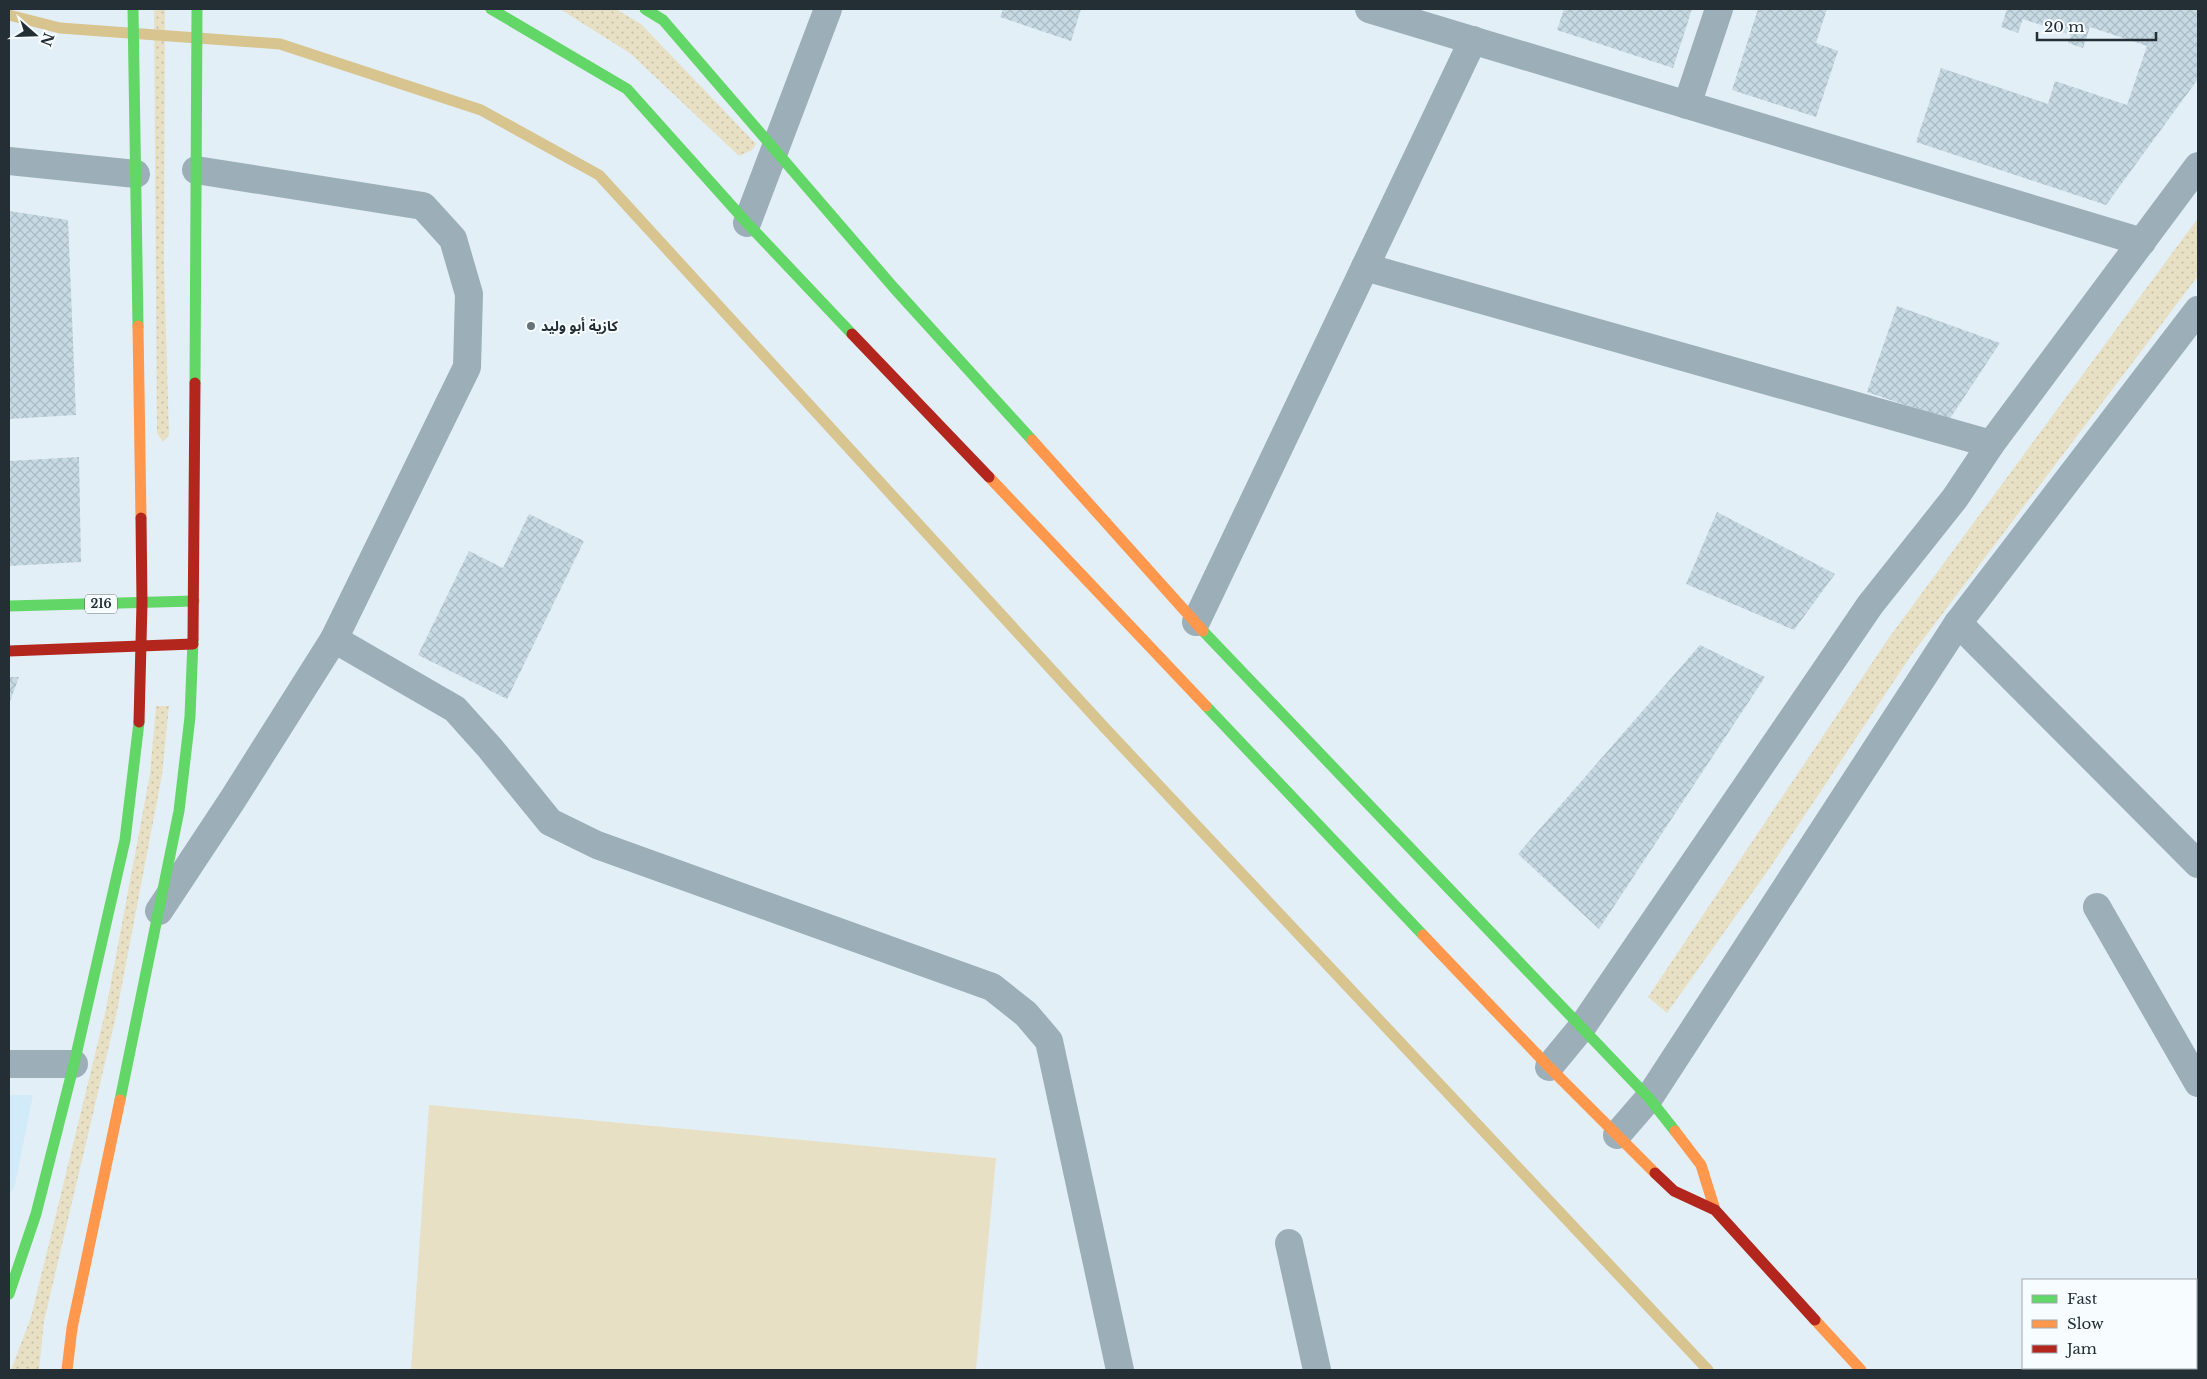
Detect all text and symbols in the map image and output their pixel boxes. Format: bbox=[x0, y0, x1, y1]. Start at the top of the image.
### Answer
north arrow bbox=[10, 10, 60, 60]
scale bar bbox=[2037, 10, 2156, 42]
text: 20 m bbox=[2044, 17, 2084, 36]
text: N bbox=[37, 30, 58, 49]
place label: كازية أبو وليد bbox=[541, 317, 618, 335]
marker: كازية أبو وليد bbox=[525, 320, 537, 332]
road number: 216 bbox=[85, 594, 117, 614]
legend bbox=[2022, 1279, 2197, 1369]
text: Fast bbox=[2067, 1289, 2098, 1308]
text: Slow bbox=[2067, 1314, 2104, 1333]
text: Jam bbox=[2065, 1339, 2097, 1358]

